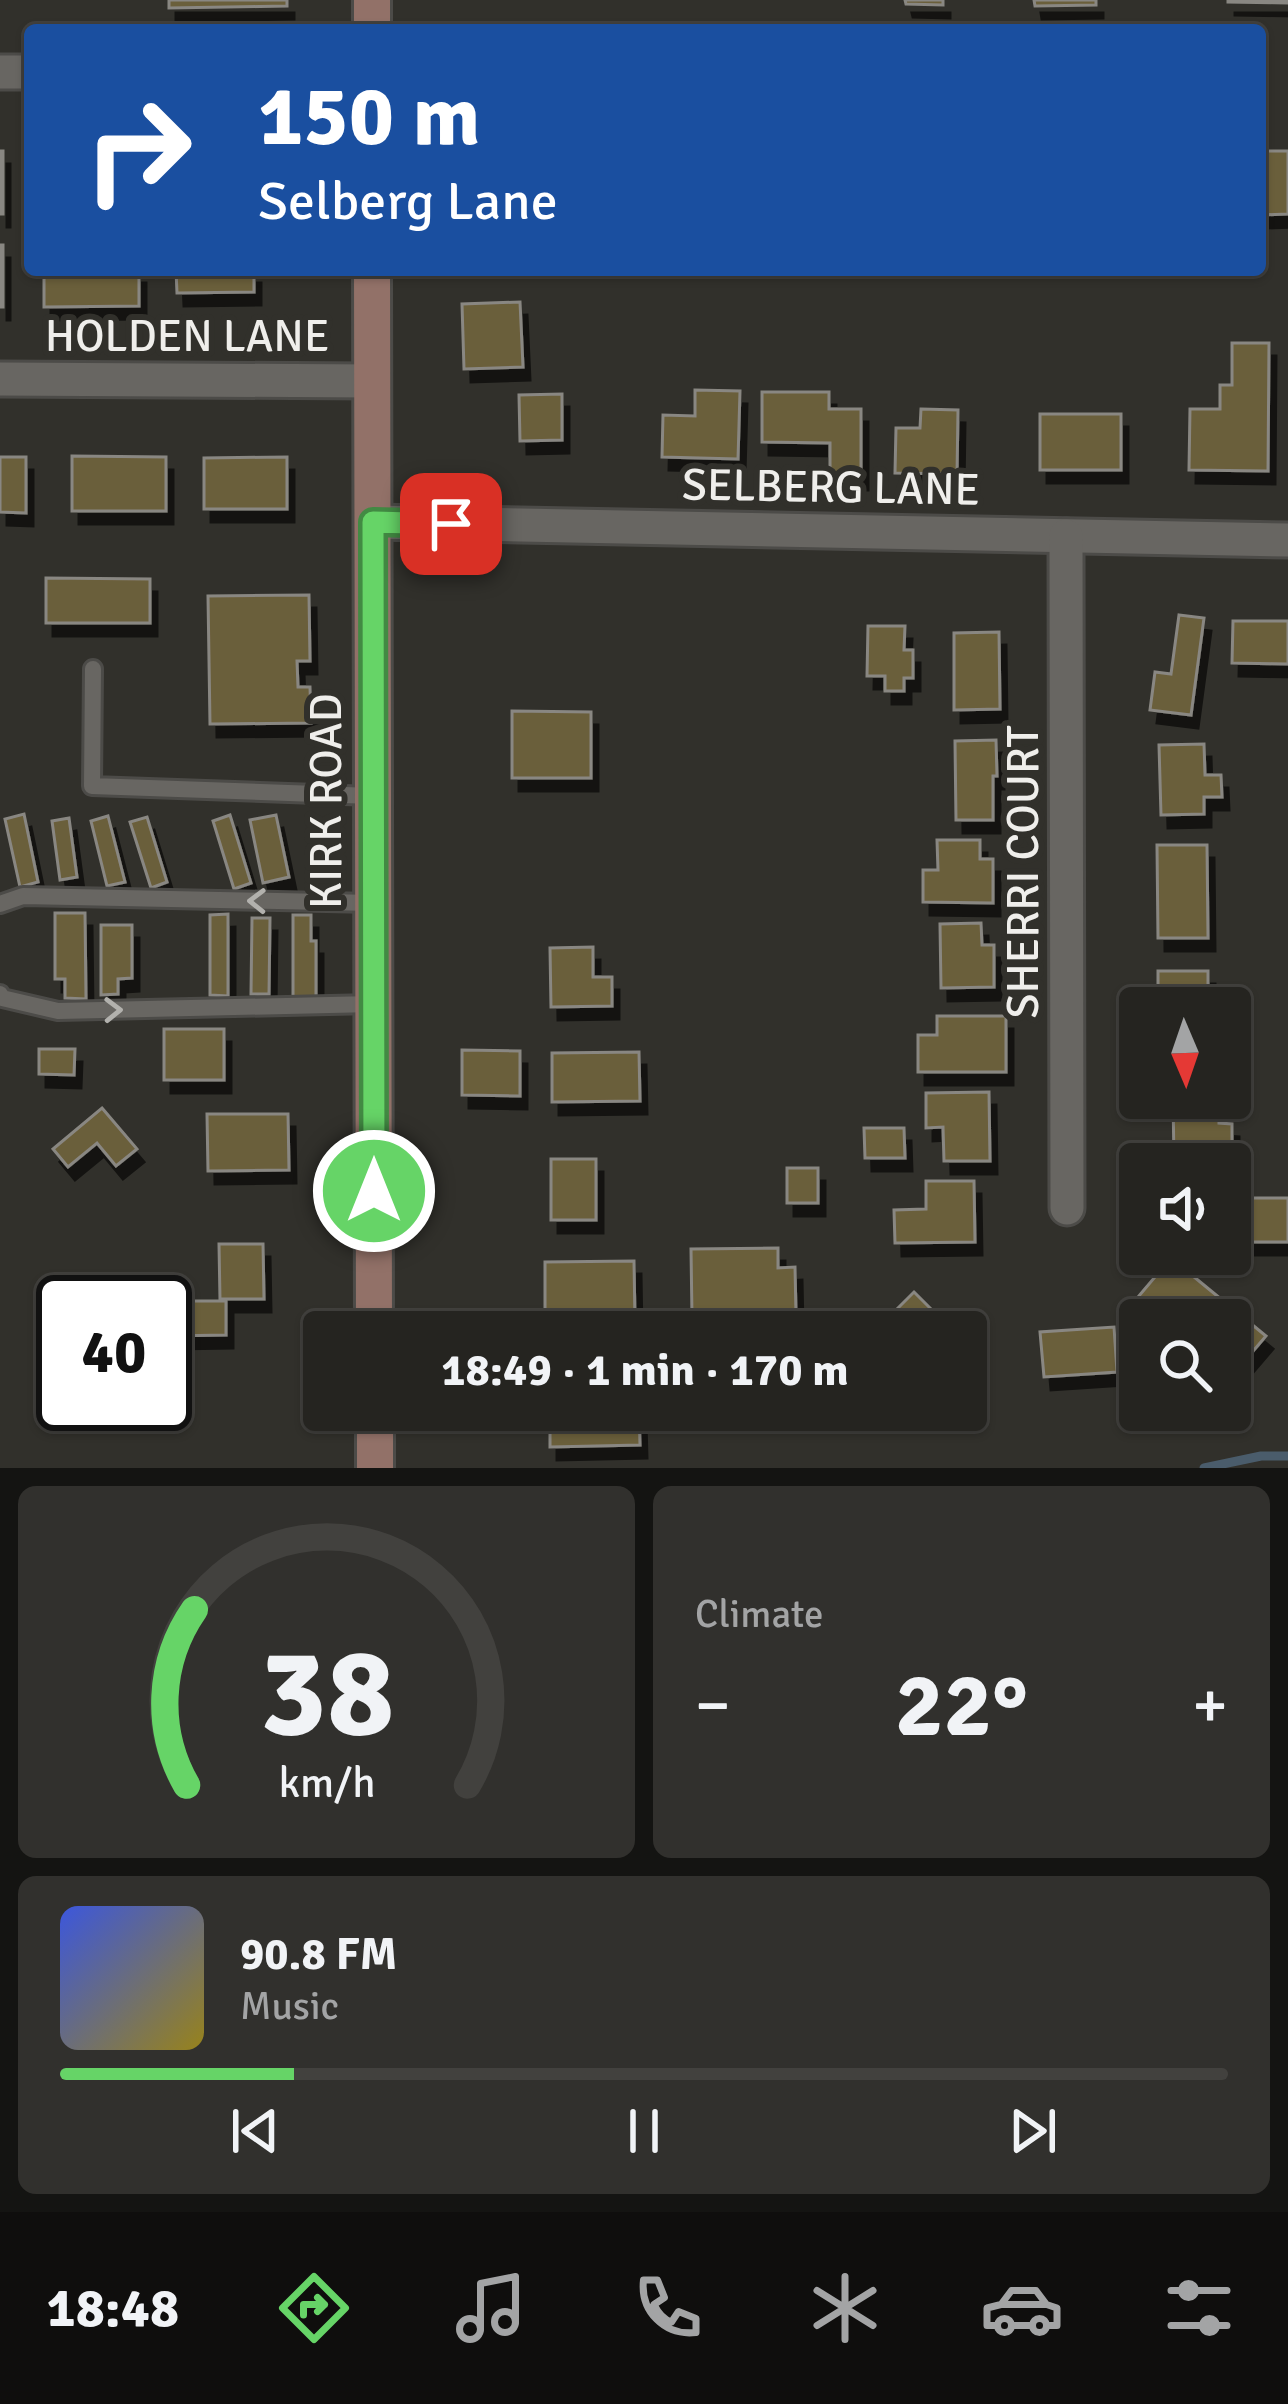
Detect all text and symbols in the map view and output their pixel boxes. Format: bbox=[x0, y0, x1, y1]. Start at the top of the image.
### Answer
text: 150 m bbox=[258, 65, 480, 169]
icon: right bbox=[60, 72, 216, 228]
text: Selberg Lane bbox=[258, 168, 558, 235]
street label: HOLDEN LANE bbox=[45, 309, 329, 364]
street label: SELBERG LANE bbox=[682, 457, 980, 518]
pin bbox=[400, 473, 502, 575]
icon: arrive bbox=[418, 491, 484, 557]
street label: KIRK ROAD bbox=[299, 693, 354, 909]
street label: SHERRI COURT bbox=[996, 725, 1051, 1019]
one-way arrow bbox=[247, 888, 265, 914]
north arrow bbox=[1119, 987, 1251, 1119]
map controls bbox=[1119, 987, 1251, 1431]
one-way arrow bbox=[104, 997, 123, 1023]
position arrow bbox=[311, 1128, 437, 1254]
button: sound bbox=[1119, 1143, 1251, 1275]
speed limit sign: 40 bbox=[36, 1275, 192, 1431]
button: search bbox=[1119, 1299, 1251, 1431]
text: 18:49 · 1 min · 170 m bbox=[441, 1343, 849, 1398]
text: Climate bbox=[695, 1590, 824, 1638]
text: 38 bbox=[259, 1617, 394, 1770]
text: 22° bbox=[895, 1650, 1028, 1761]
text: − bbox=[695, 1665, 731, 1746]
text: + bbox=[1192, 1665, 1228, 1746]
text: km/h bbox=[278, 1757, 375, 1810]
text: 90.8 FM bbox=[240, 1927, 397, 1982]
text: Music bbox=[240, 1982, 339, 2030]
icon: previous bbox=[222, 2098, 288, 2164]
icon: pause bbox=[611, 2098, 677, 2164]
icon: next bbox=[1000, 2098, 1066, 2164]
icon: directions bbox=[272, 2266, 356, 2350]
icon: music bbox=[449, 2266, 533, 2350]
icon: phone bbox=[626, 2266, 710, 2350]
icon: climate bbox=[803, 2266, 887, 2350]
icon: car bbox=[980, 2266, 1064, 2350]
icon: filters bbox=[1157, 2266, 1241, 2350]
text: 18:48 bbox=[47, 2275, 179, 2342]

